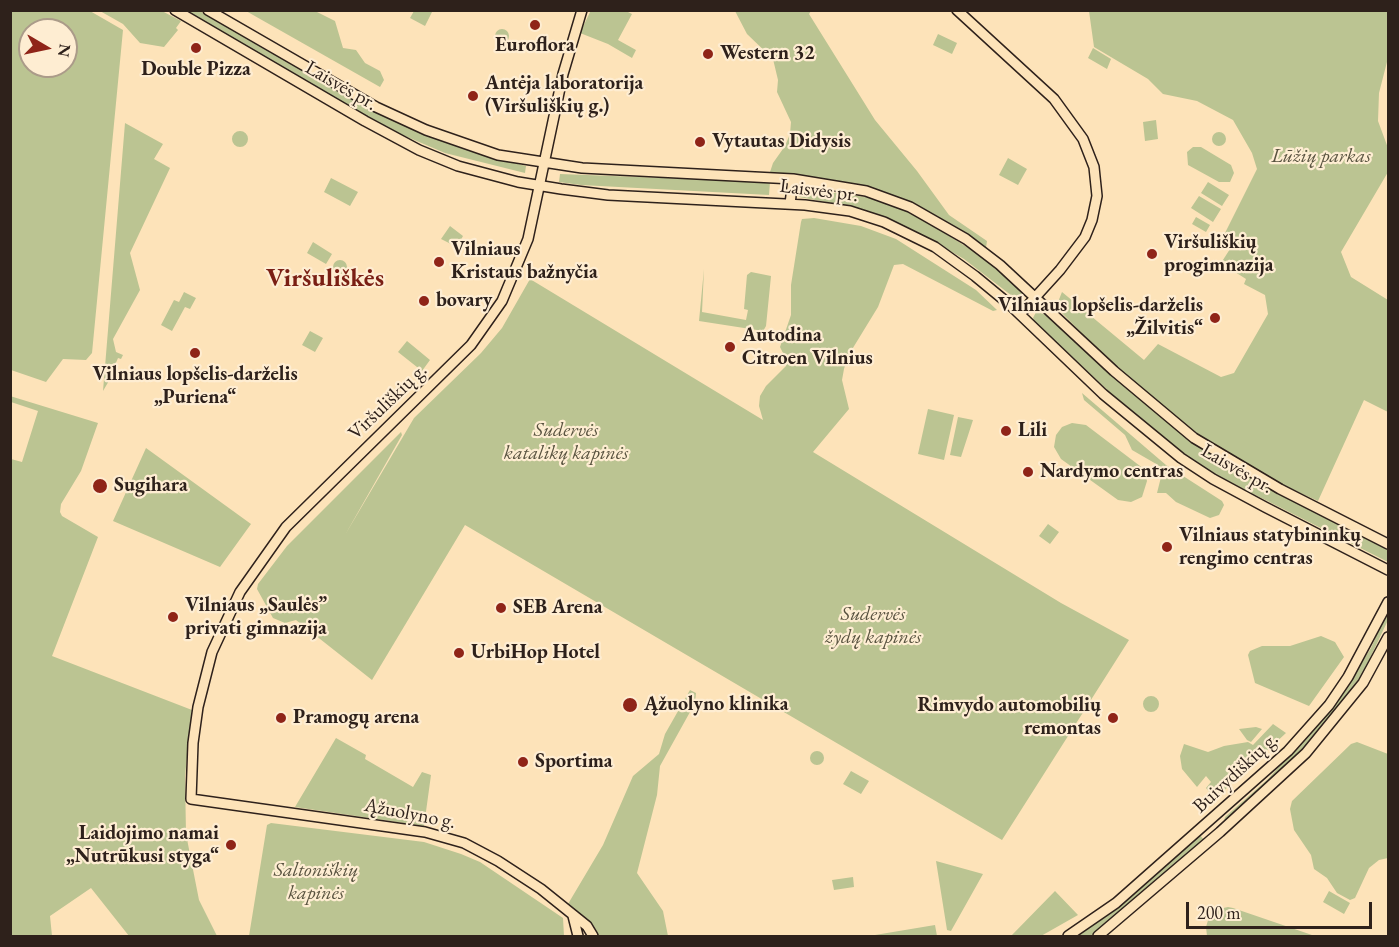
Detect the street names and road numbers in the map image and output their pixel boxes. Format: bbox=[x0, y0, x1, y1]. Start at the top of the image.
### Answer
street label: Laisvės pr. bbox=[301, 56, 381, 116]
street label: Laisvės pr. bbox=[778, 174, 860, 208]
street label: Viršuliškių g. bbox=[344, 359, 432, 445]
street label: Laisvės pr. bbox=[1197, 439, 1277, 499]
street label: Buivydiškių g. bbox=[1188, 727, 1284, 819]
street label: Ąžuolyno g. bbox=[362, 793, 458, 835]

